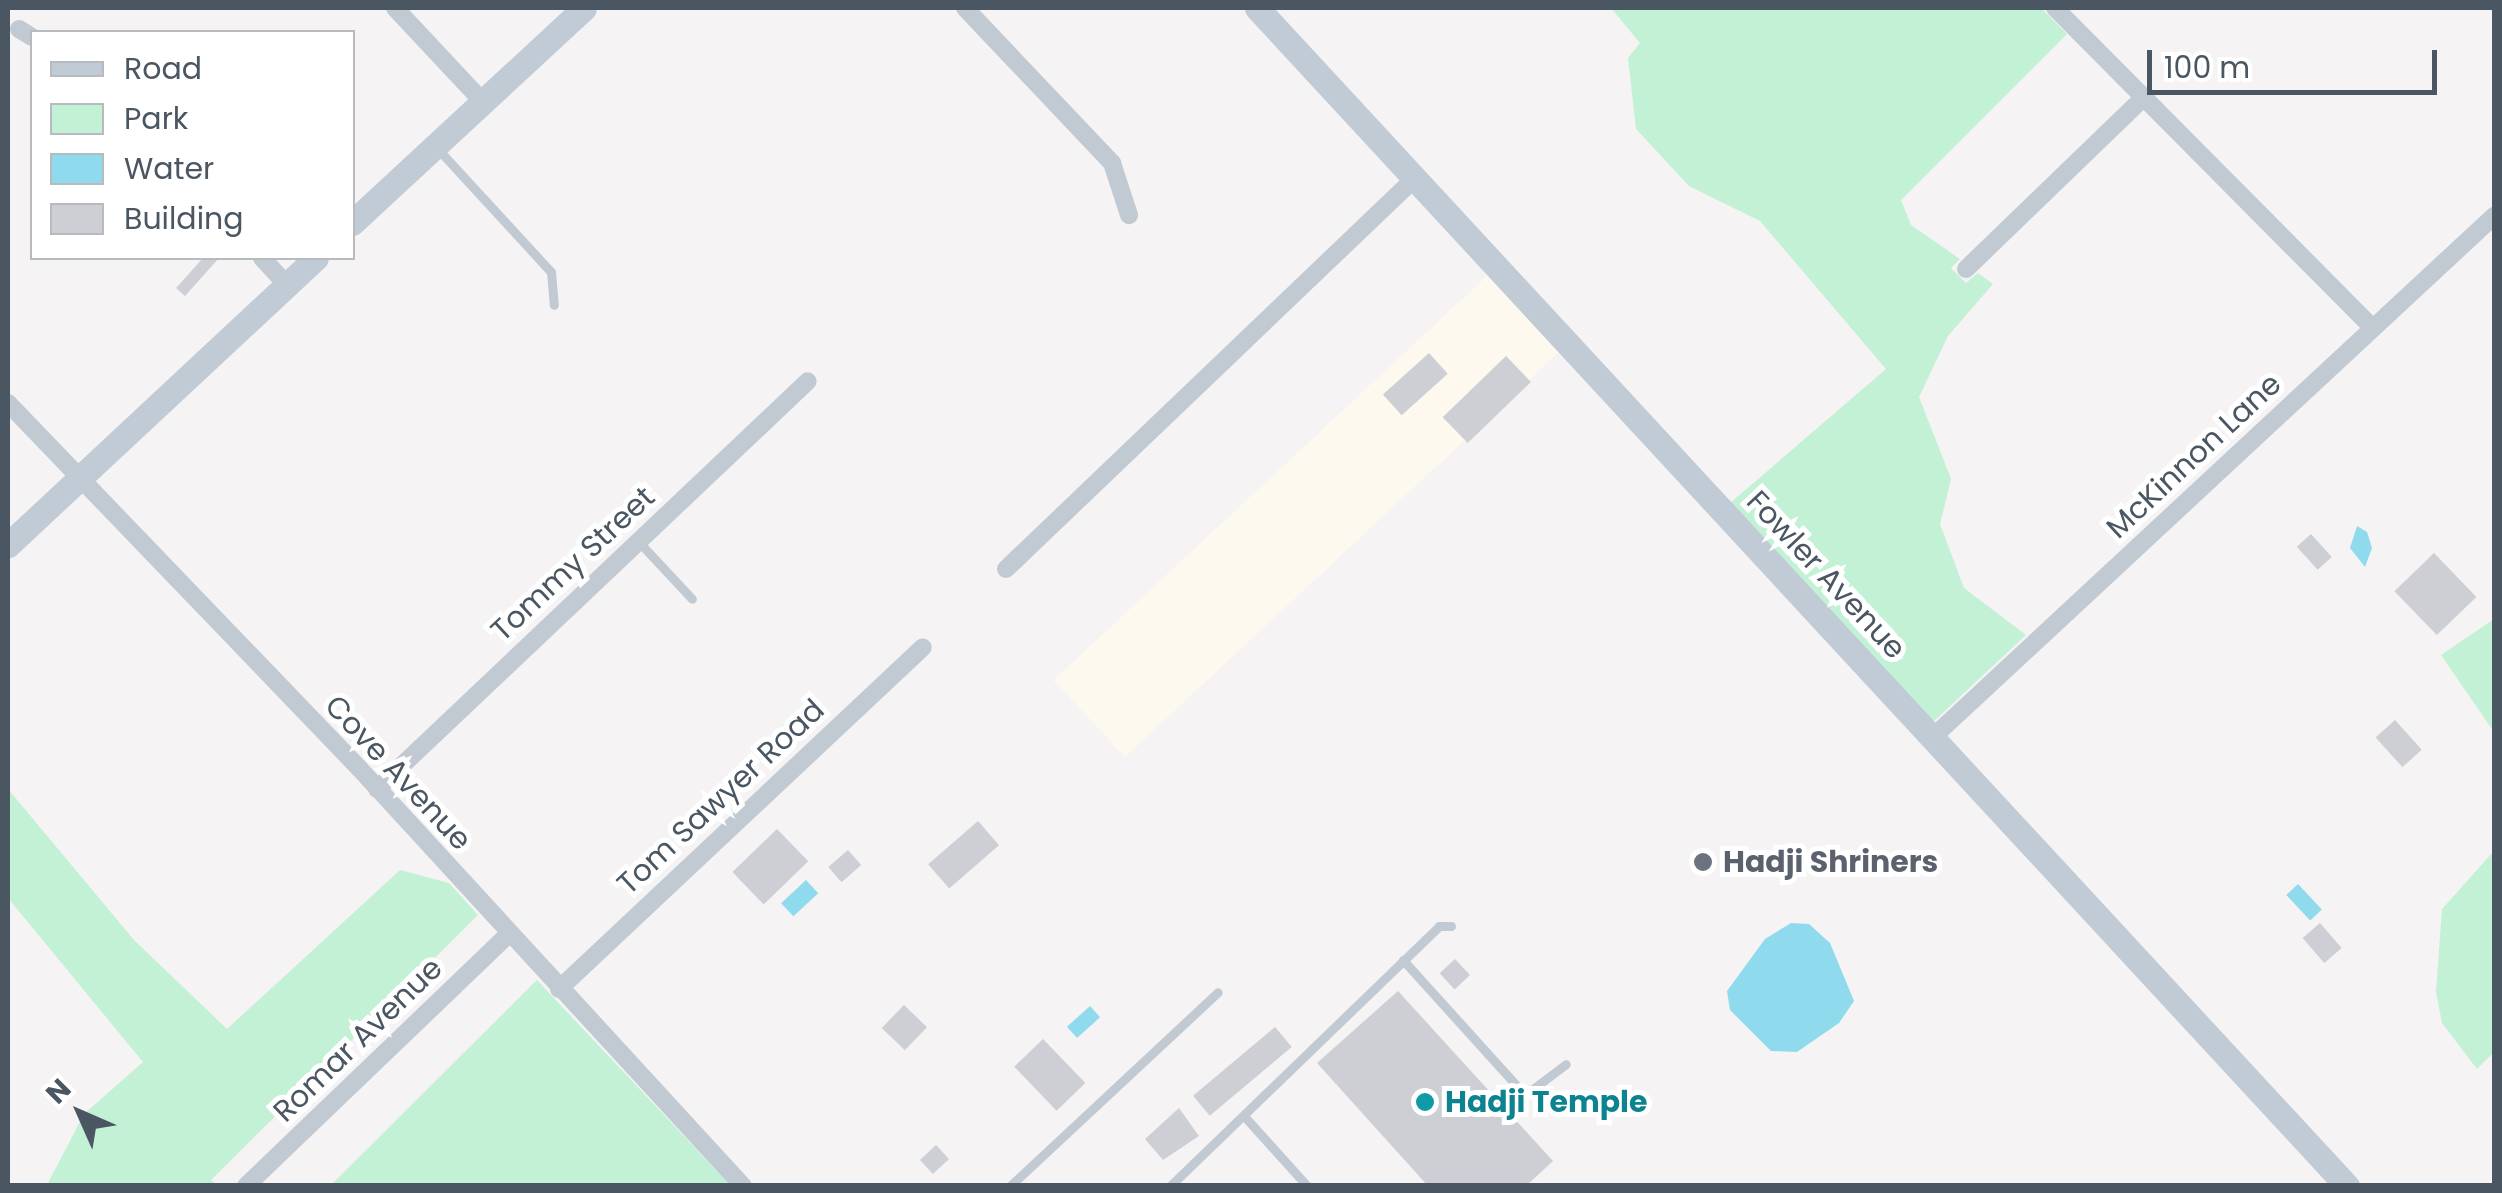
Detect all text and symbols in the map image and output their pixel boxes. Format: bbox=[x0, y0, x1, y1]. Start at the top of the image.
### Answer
legend bbox=[30, 30, 355, 260]
scale bar bbox=[2152, 30, 2442, 92]
text: 100 m bbox=[2164, 46, 2250, 89]
text: Road bbox=[124, 47, 202, 90]
text: Park bbox=[124, 97, 188, 140]
text: Water bbox=[124, 147, 214, 190]
text: Building bbox=[124, 197, 244, 240]
street label: McKinnon Lane bbox=[2099, 366, 2289, 546]
street label: Tommy Street bbox=[484, 479, 662, 649]
street label: Fowler Avenue bbox=[1739, 483, 1913, 667]
street label: Cove Avenue bbox=[317, 688, 479, 858]
street label: Tom Sawyer Road bbox=[610, 692, 832, 902]
place label: Hadji Shriners bbox=[1723, 844, 1938, 880]
marker: Hadji Shriners bbox=[1692, 851, 1714, 873]
street label: Romar Avenue bbox=[266, 950, 450, 1130]
north arrow bbox=[30, 1063, 130, 1163]
text: N bbox=[37, 1070, 80, 1113]
place label: Hadji Temple bbox=[1445, 1084, 1647, 1120]
marker: Hadji Temple bbox=[1414, 1091, 1436, 1113]

